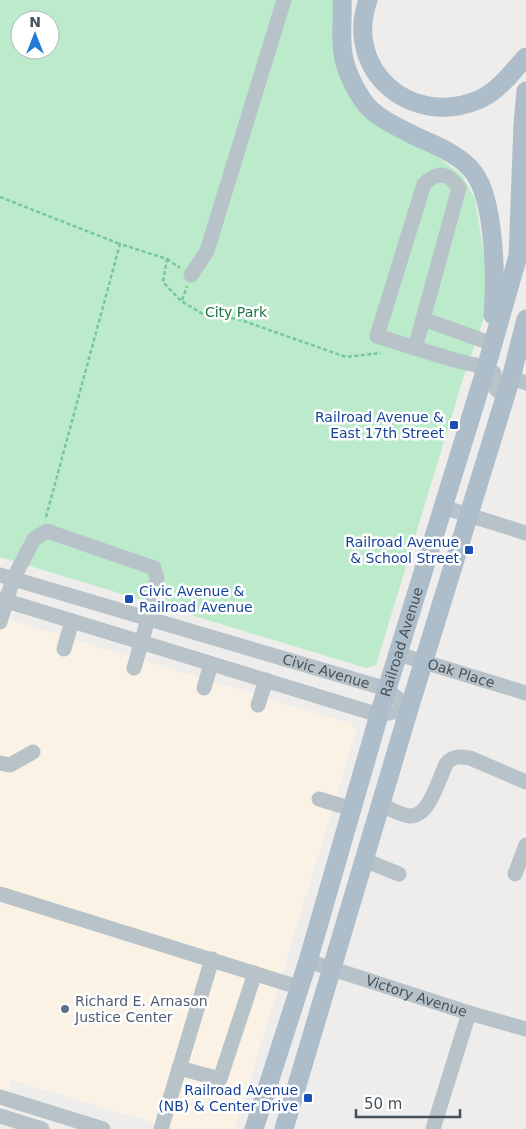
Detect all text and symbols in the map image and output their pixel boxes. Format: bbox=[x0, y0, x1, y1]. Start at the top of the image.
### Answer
north arrow bbox=[10, 10, 60, 60]
text: N bbox=[29, 14, 41, 30]
park label: City Park bbox=[205, 304, 268, 320]
place label: Railroad Avenue & East 17th Street bbox=[315, 409, 445, 441]
marker: Railroad Avenue & East 17th Street bbox=[448, 419, 460, 431]
place label: Railroad Avenue & School Street bbox=[345, 534, 460, 566]
marker: Railroad Avenue & School Street bbox=[463, 544, 475, 556]
place label: Civic Avenue & Railroad Avenue bbox=[139, 583, 253, 615]
street label: Railroad Avenue bbox=[377, 585, 426, 699]
marker: Civic Avenue & Railroad Avenue bbox=[123, 593, 135, 605]
street label: Civic Avenue bbox=[281, 651, 372, 691]
street label: Oak Place bbox=[426, 655, 497, 691]
street label: Victory Avenue bbox=[364, 972, 469, 1020]
place label: Richard E. Arnason Justice Center bbox=[74, 993, 208, 1025]
marker: Richard E. Arnason Justice Center bbox=[59, 1003, 71, 1015]
place label: Railroad Avenue (NB) & Center Drive bbox=[158, 1082, 298, 1114]
scale bar bbox=[356, 1086, 460, 1118]
marker: Railroad Avenue (NB) & Center Drive bbox=[302, 1092, 314, 1104]
text: 50 m bbox=[364, 1095, 402, 1113]

